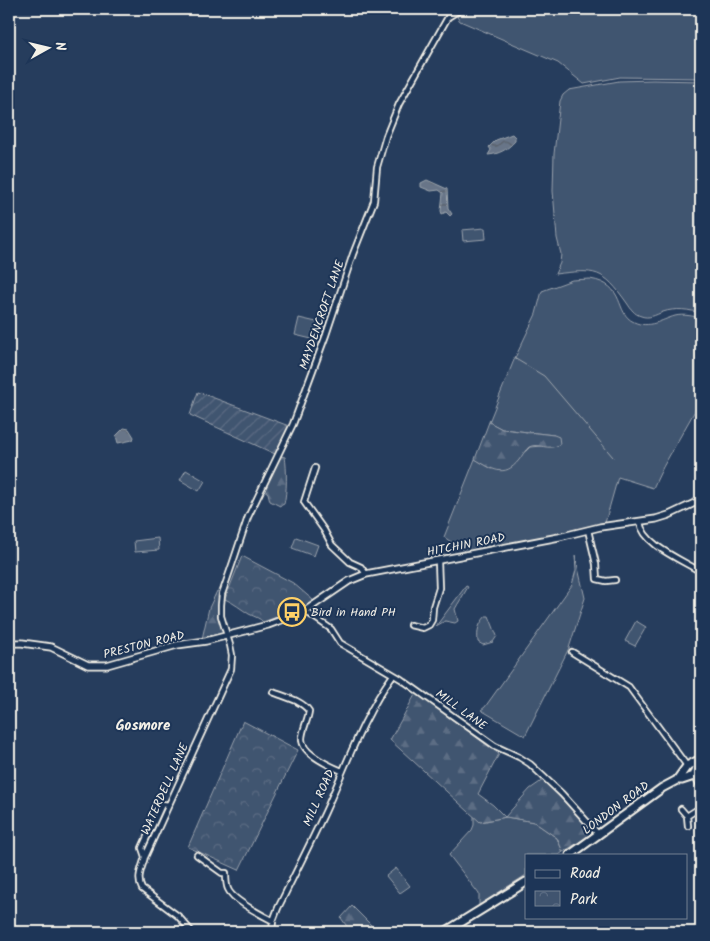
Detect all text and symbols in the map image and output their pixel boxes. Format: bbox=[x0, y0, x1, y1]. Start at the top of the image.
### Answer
north arrow bbox=[22, 22, 72, 72]
text: N bbox=[48, 40, 71, 52]
street label: MAYDENCROFT LANE bbox=[294, 257, 350, 372]
street label: HITCHIN ROAD bbox=[425, 528, 507, 562]
bus stop icon: Bird in Hand PH bbox=[277, 597, 307, 627]
place label: Bird in Hand PH bbox=[311, 603, 396, 622]
street label: PRESTON ROAD bbox=[101, 626, 187, 664]
street label: MILL LANE bbox=[431, 685, 492, 736]
district label: Gosmore bbox=[116, 714, 171, 738]
street label: WATERDELL LANE bbox=[136, 739, 194, 838]
street label: MILL ROAD bbox=[298, 766, 340, 830]
street label: LONDON ROAD bbox=[579, 776, 654, 839]
legend bbox=[525, 854, 688, 918]
text: Road bbox=[570, 862, 601, 886]
text: Park bbox=[570, 888, 598, 912]

